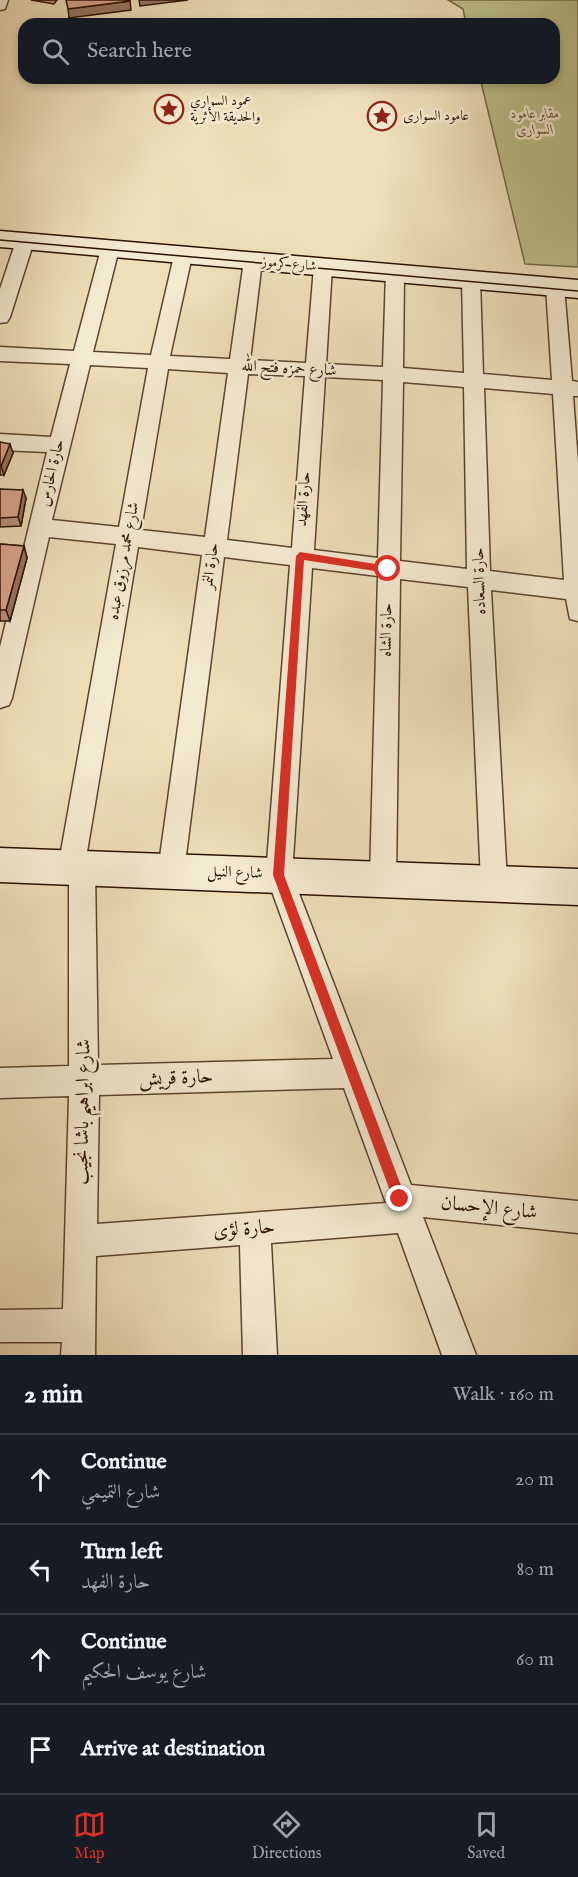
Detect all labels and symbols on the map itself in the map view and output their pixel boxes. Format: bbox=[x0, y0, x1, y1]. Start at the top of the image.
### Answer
place label: عمود السواري والحديقة الأثرية bbox=[190, 92, 261, 126]
place icon: عمود السواري والحديقة الأثرية bbox=[153, 93, 185, 125]
place icon: عامود السوارى bbox=[366, 100, 398, 132]
park label: مقابر عامود السوارى bbox=[511, 105, 559, 139]
place label: عامود السوارى bbox=[403, 107, 469, 125]
street label: شارع كرموز bbox=[259, 252, 317, 277]
street label: شارع حمزه فتح الله bbox=[241, 353, 337, 384]
street label: حارة الحارس bbox=[35, 437, 69, 509]
street label: حارة الفهد bbox=[292, 471, 316, 527]
street label: شارع محمد مرزوق عبده bbox=[104, 501, 146, 622]
street label: حارة النمر bbox=[198, 542, 224, 592]
street label: حارة السعاده bbox=[469, 547, 491, 615]
route start bbox=[374, 555, 400, 581]
street label: حارة الشاه bbox=[377, 603, 397, 657]
street label: شارع النيل bbox=[207, 862, 263, 886]
street label: شارع ابراهيم باشا نجيب bbox=[69, 1039, 103, 1185]
street label: حارة قريش bbox=[138, 1064, 214, 1092]
route end bbox=[386, 1185, 412, 1211]
street label: شارع الإحسان bbox=[439, 1191, 538, 1229]
street label: حارة لؤى bbox=[212, 1214, 276, 1244]

